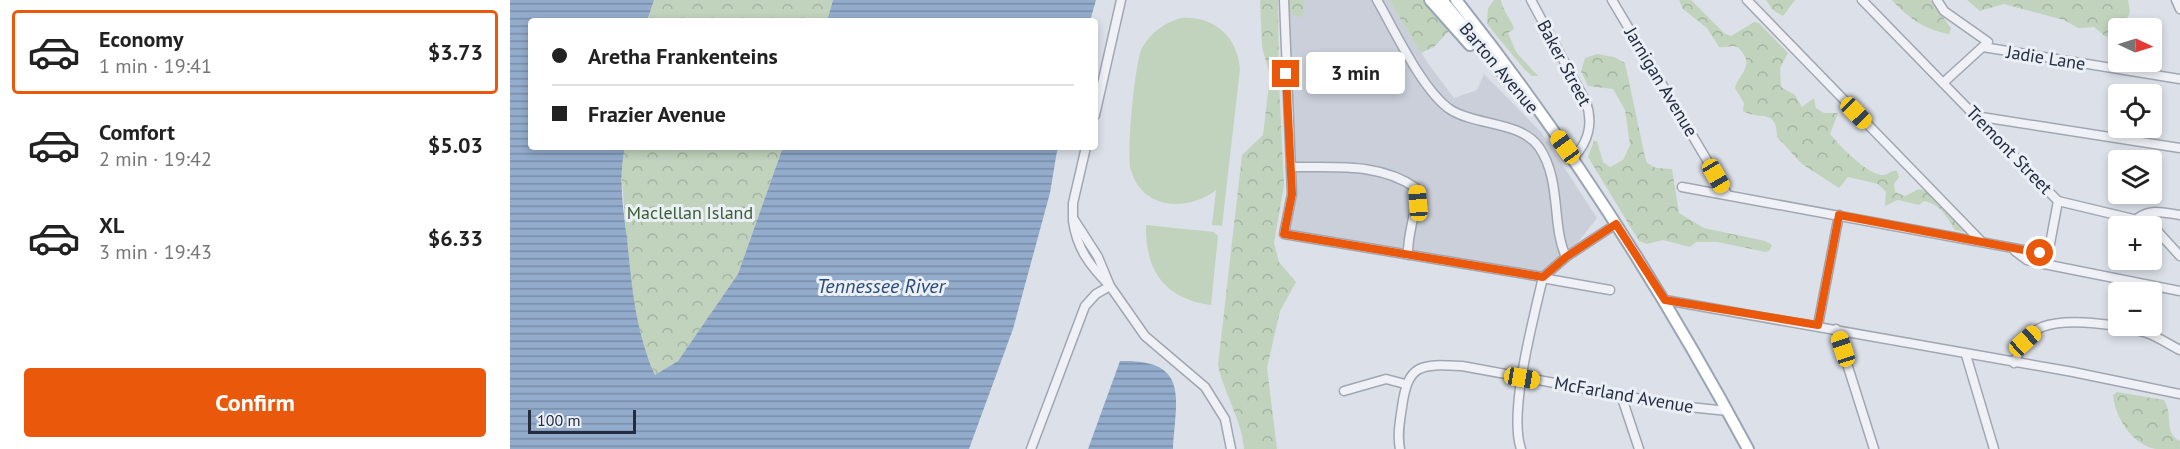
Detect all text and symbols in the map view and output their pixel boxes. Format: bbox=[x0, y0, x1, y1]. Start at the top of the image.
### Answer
street label: Baker Street bbox=[1532, 16, 1597, 110]
street label: Barton Avenue bbox=[1455, 17, 1544, 118]
north arrow bbox=[2108, 18, 2162, 72]
map controls bbox=[2108, 18, 2162, 336]
street label: Jarnigan Avenue bbox=[1619, 22, 1703, 141]
icon: car bbox=[27, 25, 81, 79]
text: Economy bbox=[99, 25, 183, 53]
text: $3.73 bbox=[428, 38, 483, 66]
street label: Jadie Lane bbox=[2004, 40, 2087, 75]
text: Aretha Frankenteins bbox=[588, 42, 778, 70]
text: 1 min · 19:41 bbox=[99, 53, 212, 79]
callout: 3 min bbox=[1307, 53, 1406, 95]
route end bbox=[1272, 60, 1299, 87]
text: 3 min bbox=[1331, 60, 1380, 86]
button: locate bbox=[2108, 84, 2162, 138]
car bbox=[1837, 94, 1875, 132]
text: Frazier Avenue bbox=[588, 100, 726, 128]
street label: Tremont Street bbox=[1961, 101, 2057, 199]
icon: car bbox=[27, 118, 81, 172]
text: Comfort bbox=[99, 118, 175, 146]
car bbox=[1547, 127, 1583, 167]
text: $5.03 bbox=[428, 131, 483, 159]
text: 2 min · 19:42 bbox=[99, 146, 212, 172]
button: layers bbox=[2108, 150, 2162, 204]
car bbox=[1699, 156, 1733, 196]
car bbox=[1408, 184, 1428, 222]
park label: Maclellan Island bbox=[627, 201, 753, 224]
icon: car bbox=[27, 211, 81, 265]
text: XL bbox=[99, 211, 124, 239]
button: + bbox=[2108, 216, 2162, 270]
text: $6.33 bbox=[428, 224, 483, 252]
text: 3 min · 19:43 bbox=[99, 239, 212, 265]
route start bbox=[2026, 239, 2053, 266]
water label: Tennessee River bbox=[817, 273, 947, 299]
button: − bbox=[2108, 282, 2162, 336]
car bbox=[2006, 322, 2044, 360]
car bbox=[1829, 329, 1857, 369]
car bbox=[1503, 366, 1541, 390]
button: Confirm bbox=[24, 368, 486, 437]
street label: McFarland Avenue bbox=[1553, 371, 1695, 418]
scale bar bbox=[528, 407, 636, 434]
text: 100 m bbox=[537, 410, 580, 430]

